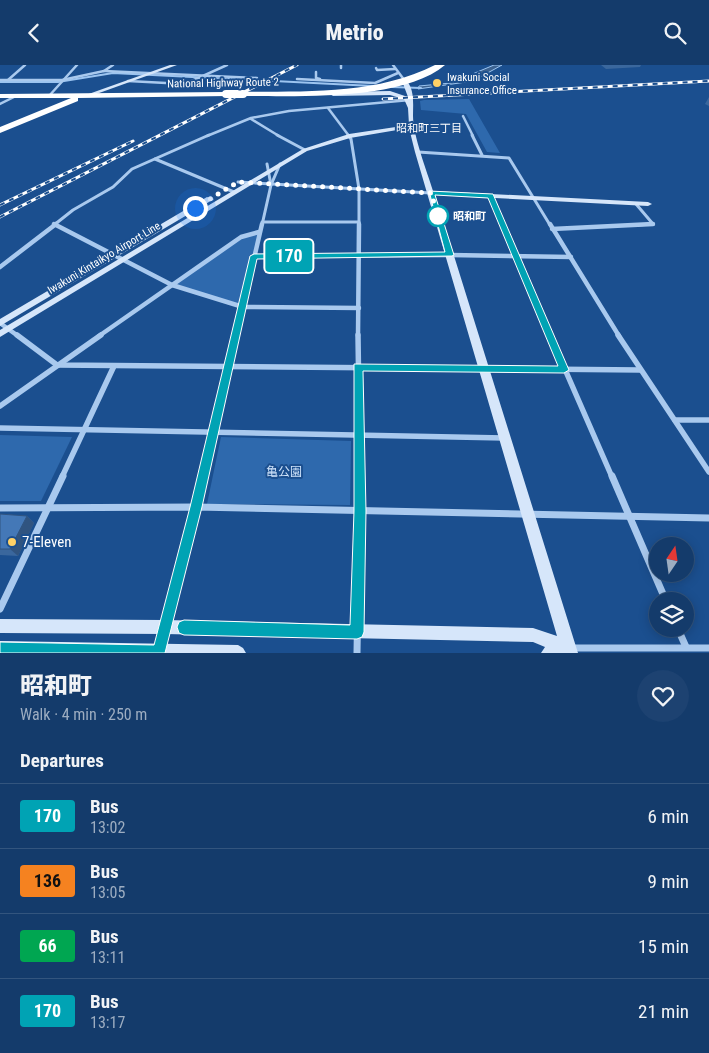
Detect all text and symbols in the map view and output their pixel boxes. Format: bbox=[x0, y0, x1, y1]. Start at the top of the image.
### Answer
icon: back bbox=[20, 19, 48, 47]
icon: search bbox=[661, 19, 689, 47]
text: Metrio bbox=[325, 20, 384, 45]
place label: Iwakuni Social Insurance Office bbox=[447, 71, 517, 97]
street label: National Highway Route 2 bbox=[167, 76, 279, 90]
marker: Iwakuni Social Insurance Office bbox=[431, 77, 443, 89]
district label: 昭和町三丁目 bbox=[396, 122, 462, 135]
your location bbox=[183, 196, 208, 221]
marker: 昭和町 bbox=[427, 205, 449, 227]
place label: 昭和町 bbox=[453, 210, 486, 223]
street label: Iwakuni Kintaikyo Airport Line bbox=[45, 219, 163, 297]
line badge: 170 bbox=[260, 240, 318, 272]
text: 170 bbox=[275, 245, 303, 266]
park label: 亀公園 bbox=[266, 465, 302, 479]
place label: 7-Eleven bbox=[22, 533, 72, 551]
marker: 7-Eleven bbox=[6, 536, 18, 548]
north arrow bbox=[649, 537, 694, 583]
map controls bbox=[649, 537, 694, 637]
button: layers bbox=[649, 592, 694, 637]
button: heart bbox=[637, 670, 689, 722]
text: 昭和町 bbox=[20, 672, 92, 700]
text: Walk · 4 min · 250 m bbox=[20, 705, 147, 724]
text: Departures bbox=[20, 749, 104, 772]
text: Bus bbox=[90, 795, 119, 818]
text: 170 bbox=[34, 805, 61, 826]
text: 6 min bbox=[647, 805, 689, 828]
text: 13:02 bbox=[90, 818, 125, 837]
text: Bus bbox=[90, 860, 119, 883]
text: 136 bbox=[34, 870, 61, 891]
text: 9 min bbox=[647, 870, 689, 893]
text: 13:05 bbox=[90, 883, 125, 902]
text: Bus bbox=[90, 925, 119, 948]
text: 66 bbox=[38, 935, 57, 956]
text: 15 min bbox=[638, 935, 689, 958]
text: 13:11 bbox=[90, 948, 125, 967]
text: Bus bbox=[90, 990, 119, 1013]
text: 170 bbox=[34, 1000, 61, 1021]
text: 21 min bbox=[638, 1000, 689, 1023]
text: 13:17 bbox=[90, 1013, 125, 1032]

